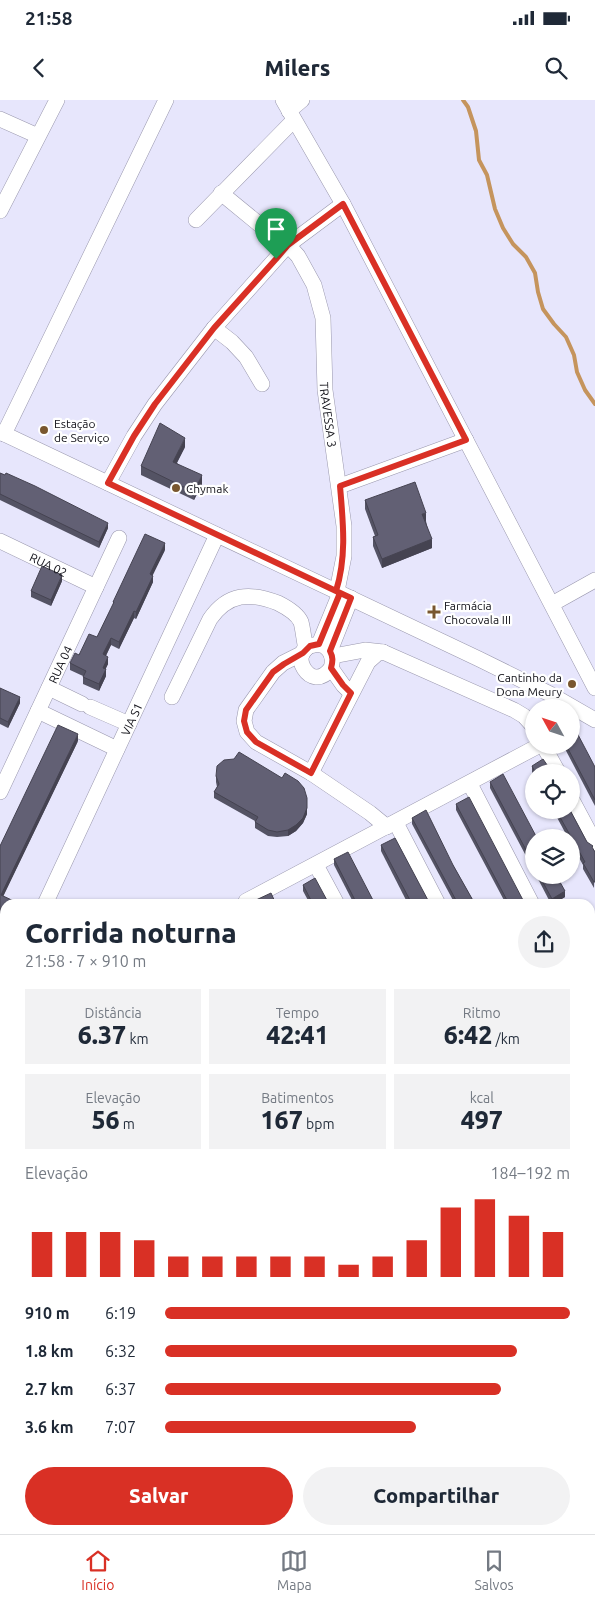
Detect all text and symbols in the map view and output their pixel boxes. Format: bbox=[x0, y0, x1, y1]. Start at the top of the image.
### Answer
text: 21:58 bbox=[25, 7, 73, 29]
icon: back bbox=[25, 54, 53, 82]
icon: search bbox=[542, 54, 570, 82]
text: Milers bbox=[265, 55, 330, 80]
pin bbox=[255, 208, 297, 259]
icon: arrive bbox=[262, 215, 290, 243]
street label: TRAVESSA 3 bbox=[318, 382, 339, 448]
place label: Estação de Serviço bbox=[54, 417, 109, 444]
marker: Estação de Serviço bbox=[38, 424, 50, 436]
marker: Chymak bbox=[170, 482, 182, 494]
place label: Chymak bbox=[186, 482, 228, 495]
street label: RUA 02 bbox=[28, 550, 69, 579]
place label: Farmácia Chocovala III bbox=[444, 599, 511, 626]
marker: Farmácia Chocovala III bbox=[428, 606, 440, 618]
street label: RUA 04 bbox=[45, 643, 74, 685]
place label: Cantinho da Dona Meury bbox=[496, 671, 562, 698]
marker: Cantinho da Dona Meury bbox=[566, 678, 578, 690]
north arrow bbox=[525, 699, 580, 754]
map controls bbox=[525, 699, 580, 884]
street label: VIA S1 bbox=[118, 701, 144, 737]
button: locate bbox=[525, 764, 580, 819]
button: layers bbox=[525, 829, 580, 884]
button: share bbox=[518, 916, 570, 968]
text: Corrida noturna bbox=[25, 917, 237, 948]
text: 21:58 · 7 × 910 m bbox=[25, 952, 146, 970]
text: Distância bbox=[85, 1005, 142, 1021]
text: Tempo bbox=[276, 1005, 319, 1021]
text: Ritmo bbox=[463, 1005, 501, 1021]
text: 6.37 bbox=[78, 1021, 126, 1049]
text: 42:41 bbox=[266, 1021, 329, 1049]
text: 6:42 bbox=[444, 1021, 492, 1049]
text: km bbox=[126, 1031, 149, 1047]
text: /km bbox=[492, 1031, 520, 1047]
text: Elevação bbox=[86, 1090, 141, 1106]
text: Batimentos bbox=[261, 1090, 334, 1106]
text: kcal bbox=[470, 1090, 494, 1106]
text: 56 bbox=[91, 1106, 120, 1134]
text: 167 bbox=[261, 1106, 303, 1134]
text: 497 bbox=[461, 1106, 503, 1134]
text: m bbox=[120, 1116, 135, 1132]
text: bpm bbox=[303, 1116, 334, 1132]
text: Elevação bbox=[25, 1164, 88, 1182]
text: 184–192 m bbox=[490, 1164, 570, 1182]
text: 910 m bbox=[25, 1304, 70, 1322]
text: 6:19 bbox=[105, 1304, 136, 1322]
text: 1.8 km bbox=[25, 1342, 74, 1360]
text: 6:32 bbox=[105, 1342, 136, 1360]
text: 2.7 km bbox=[25, 1380, 74, 1398]
text: 6:37 bbox=[105, 1380, 136, 1398]
text: 3.6 km bbox=[25, 1418, 74, 1436]
text: 7:07 bbox=[105, 1418, 136, 1436]
button: Salvar bbox=[25, 1467, 293, 1525]
button: Compartilhar bbox=[303, 1467, 570, 1525]
tab: Início bbox=[81, 1547, 114, 1593]
tab: Mapa bbox=[277, 1547, 312, 1593]
tab: Salvos bbox=[474, 1547, 514, 1593]

